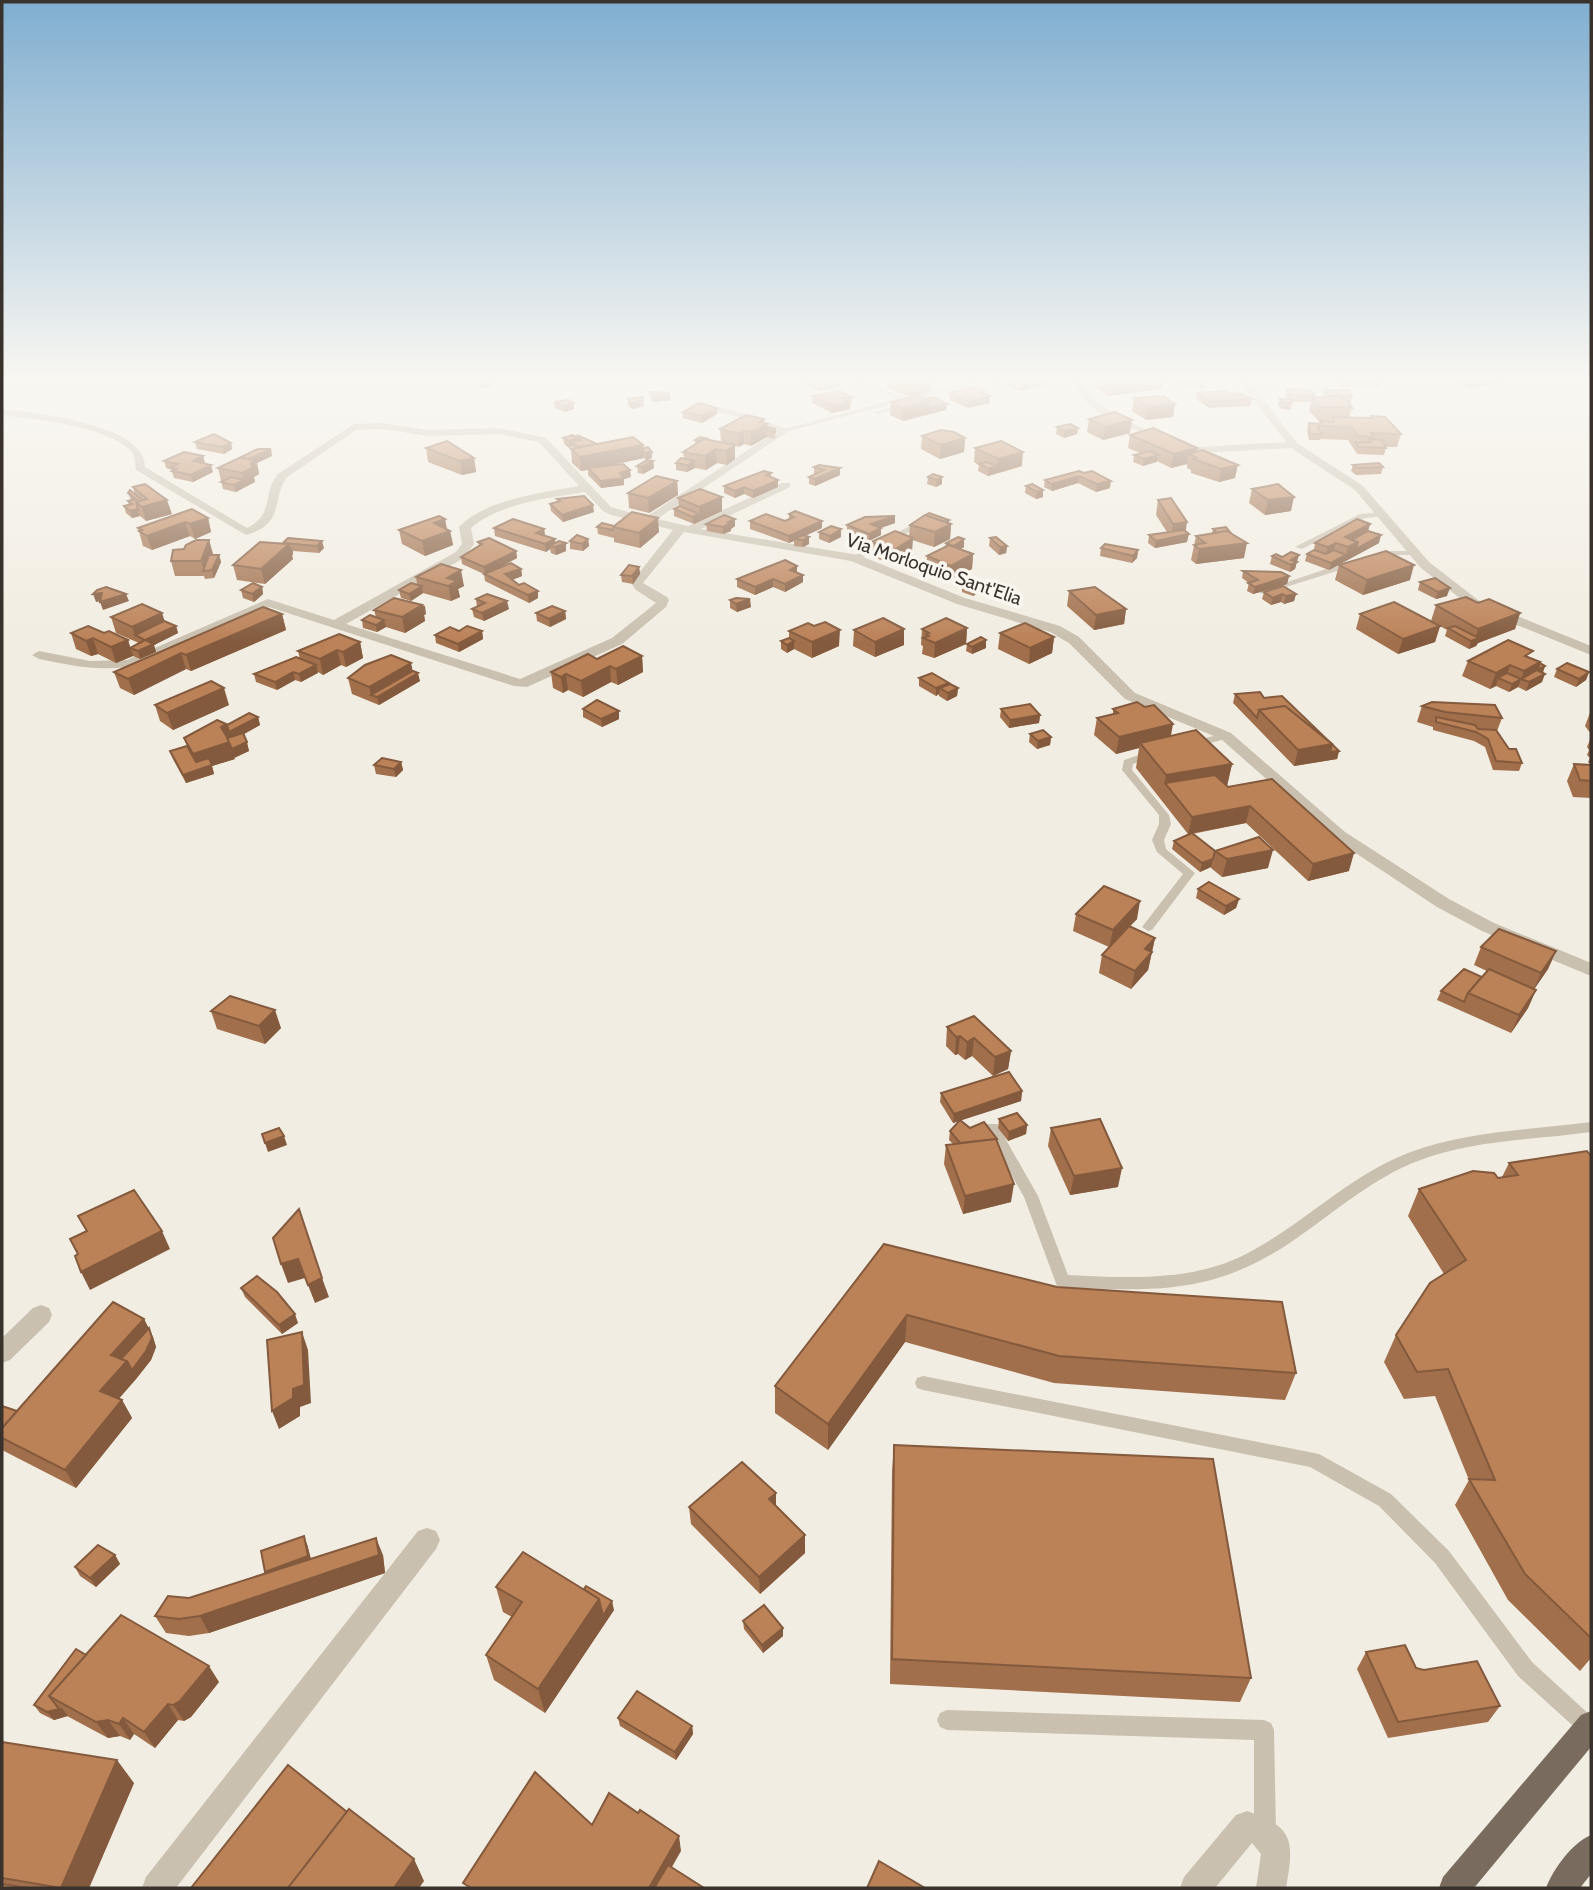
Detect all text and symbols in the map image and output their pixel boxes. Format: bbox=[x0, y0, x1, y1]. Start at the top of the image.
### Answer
street label: Via Morloquio Sant'Elia bbox=[843, 528, 1025, 610]

